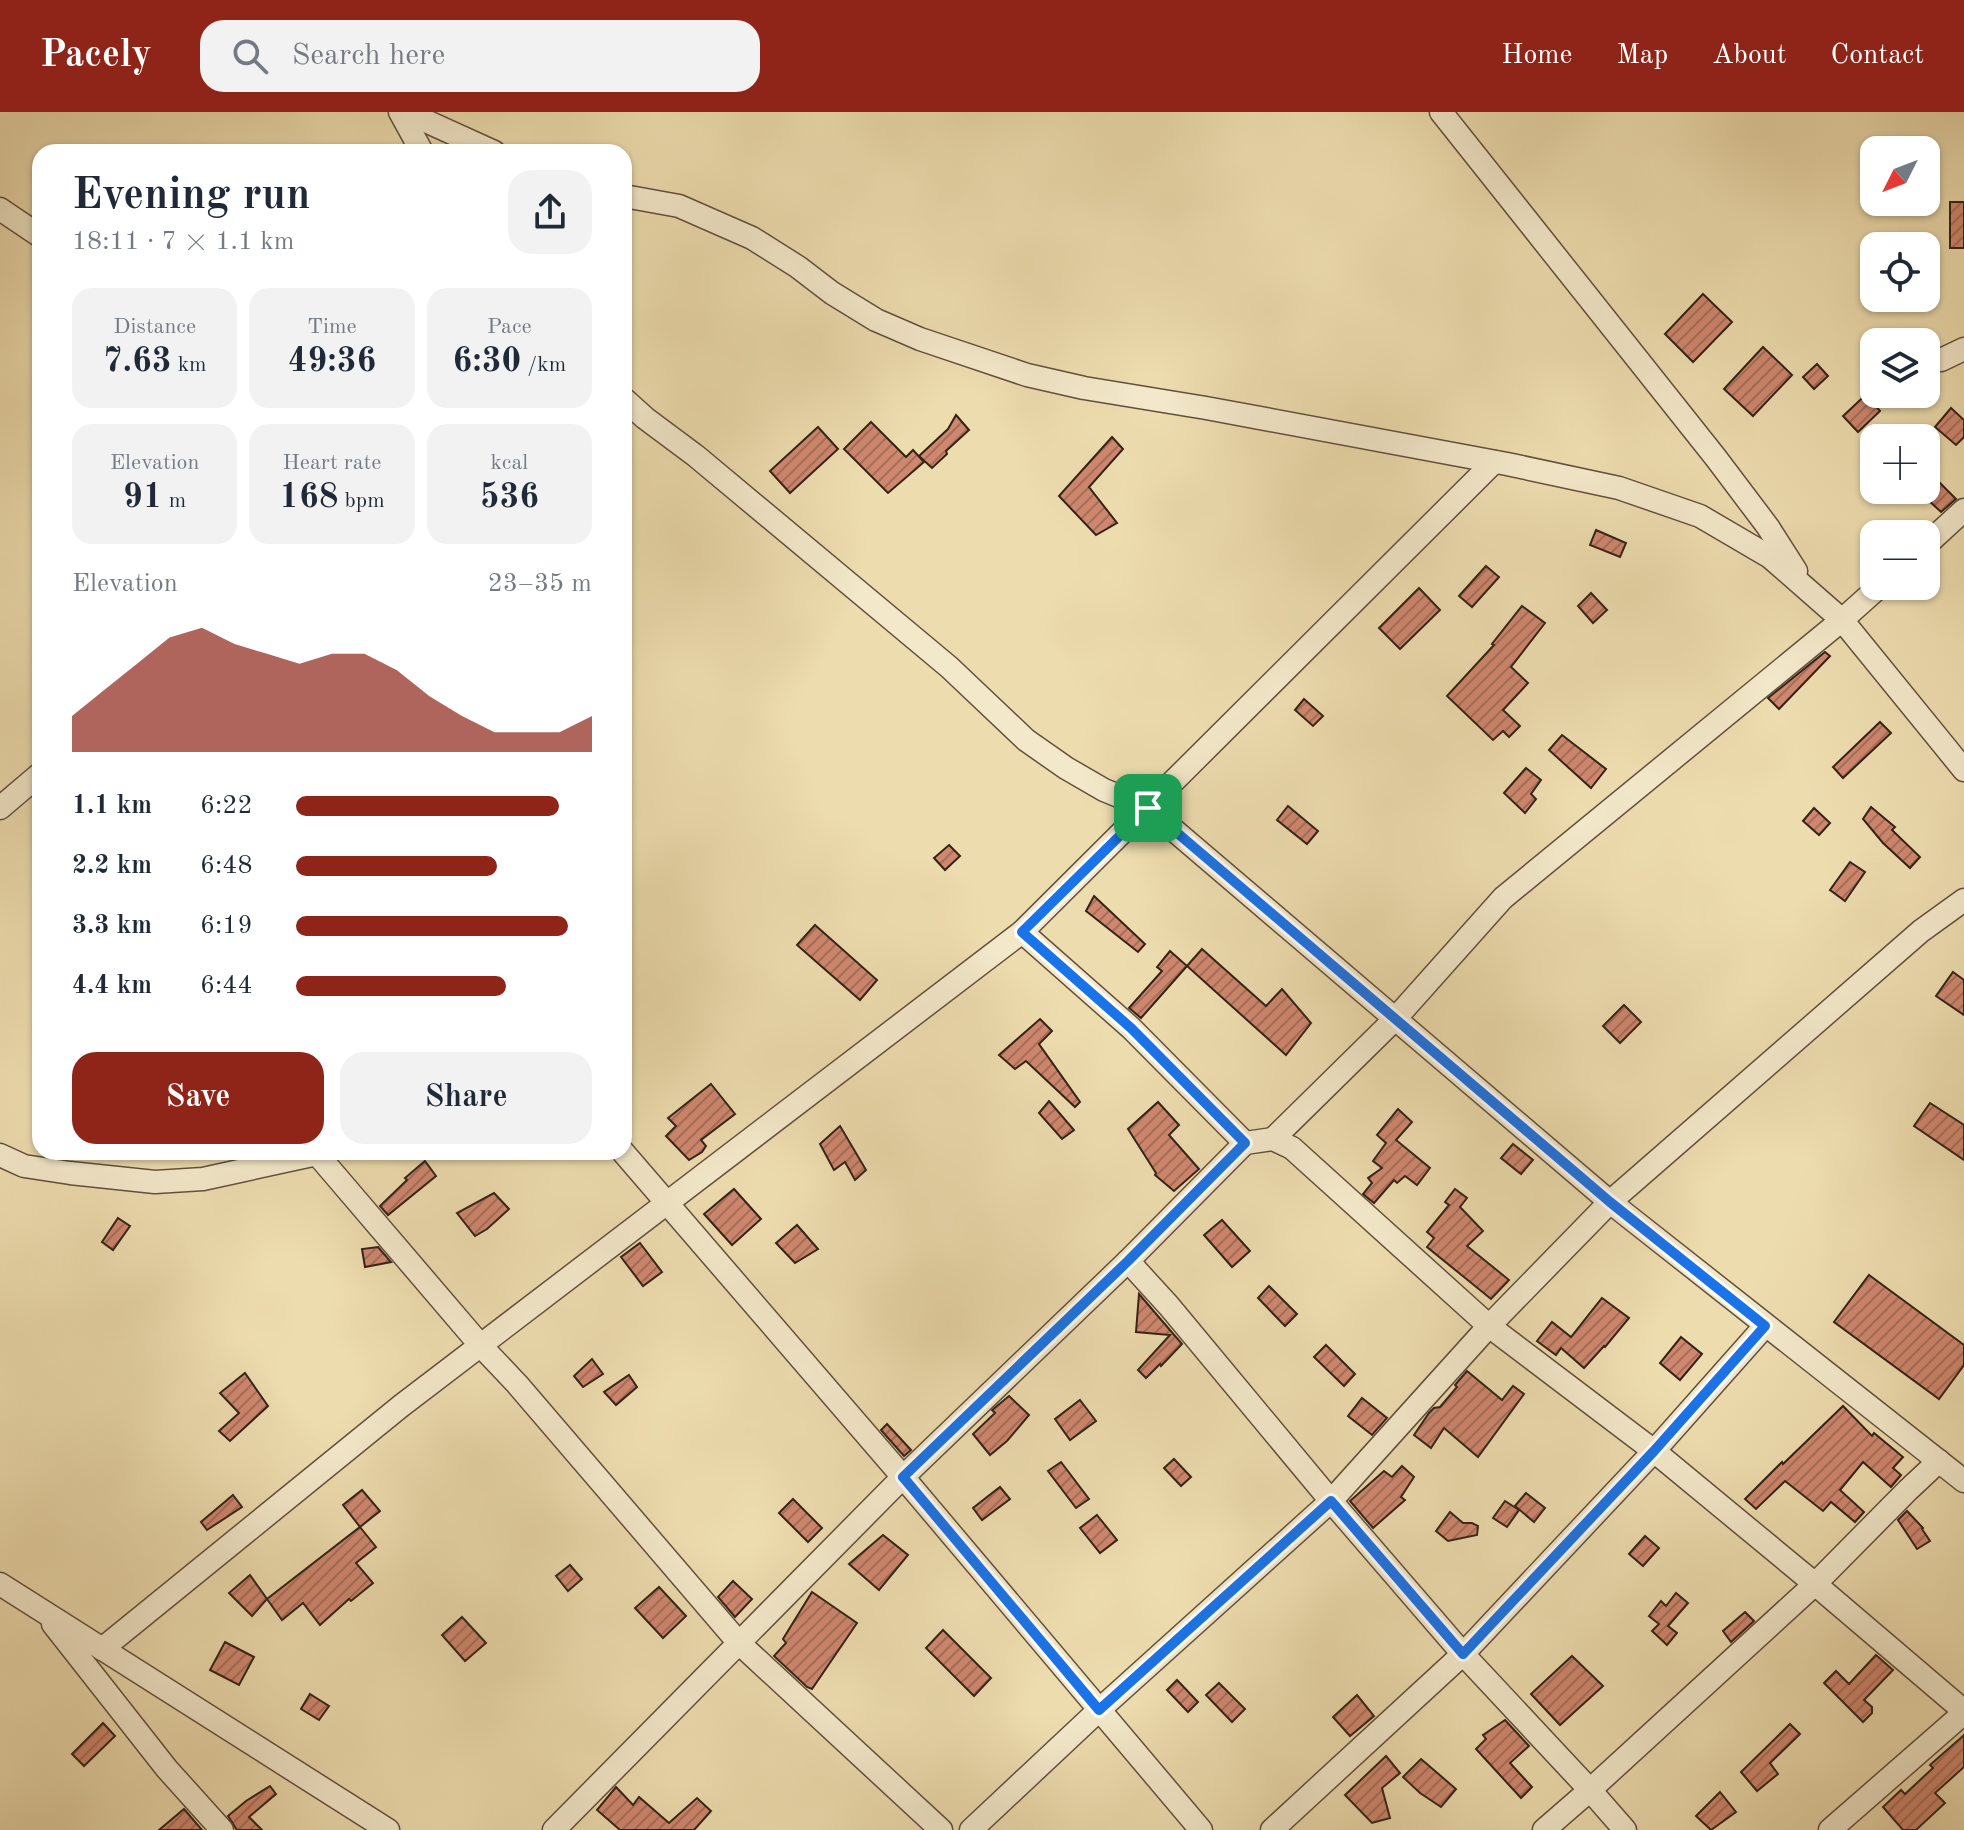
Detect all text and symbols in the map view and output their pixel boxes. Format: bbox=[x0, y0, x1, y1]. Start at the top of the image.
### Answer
search box bbox=[200, 20, 760, 92]
icon: search bbox=[228, 34, 272, 78]
text: Pacely bbox=[40, 37, 152, 75]
text: Search here bbox=[292, 41, 445, 71]
text: Home bbox=[1501, 42, 1572, 70]
text: Map bbox=[1616, 42, 1668, 70]
text: About bbox=[1712, 42, 1787, 70]
text: Contact bbox=[1831, 42, 1924, 70]
north arrow bbox=[1860, 136, 1940, 216]
map controls bbox=[1860, 136, 1940, 600]
button: share bbox=[508, 170, 592, 254]
text: Evening run bbox=[72, 174, 310, 218]
text: 18:11 · 7 × 1.1 km bbox=[72, 229, 294, 255]
button: locate bbox=[1860, 232, 1940, 312]
text: Distance bbox=[113, 316, 196, 338]
text: Time bbox=[307, 316, 357, 338]
text: Pace bbox=[487, 316, 532, 338]
button: layers bbox=[1860, 328, 1940, 408]
text: 7.63 bbox=[103, 345, 171, 379]
text: 49:36 bbox=[288, 345, 376, 379]
text: 6:30 bbox=[452, 345, 521, 379]
text: km bbox=[171, 354, 207, 376]
text: /km bbox=[521, 354, 566, 376]
button: + bbox=[1860, 424, 1940, 504]
text: Elevation bbox=[110, 452, 199, 474]
text: Heart rate bbox=[283, 452, 381, 474]
text: kcal bbox=[490, 452, 528, 474]
text: 91 bbox=[123, 481, 163, 515]
text: 168 bbox=[279, 481, 338, 515]
text: 536 bbox=[480, 481, 539, 515]
text: m bbox=[163, 490, 186, 512]
text: bpm bbox=[338, 490, 385, 512]
button: − bbox=[1860, 520, 1940, 600]
text: Elevation bbox=[72, 571, 178, 597]
text: 23–35 m bbox=[488, 571, 592, 597]
pin bbox=[1114, 774, 1182, 842]
icon: arrive bbox=[1126, 786, 1170, 830]
text: 1.1 km bbox=[72, 793, 152, 819]
text: 6:22 bbox=[200, 793, 253, 819]
text: 2.2 km bbox=[72, 853, 152, 879]
text: 6:48 bbox=[200, 853, 253, 879]
text: 3.3 km bbox=[72, 913, 152, 939]
text: 6:19 bbox=[200, 913, 253, 939]
text: 4.4 km bbox=[72, 973, 152, 999]
text: 6:44 bbox=[200, 973, 253, 999]
button: Save bbox=[72, 1052, 324, 1144]
button: Share bbox=[340, 1052, 592, 1144]

